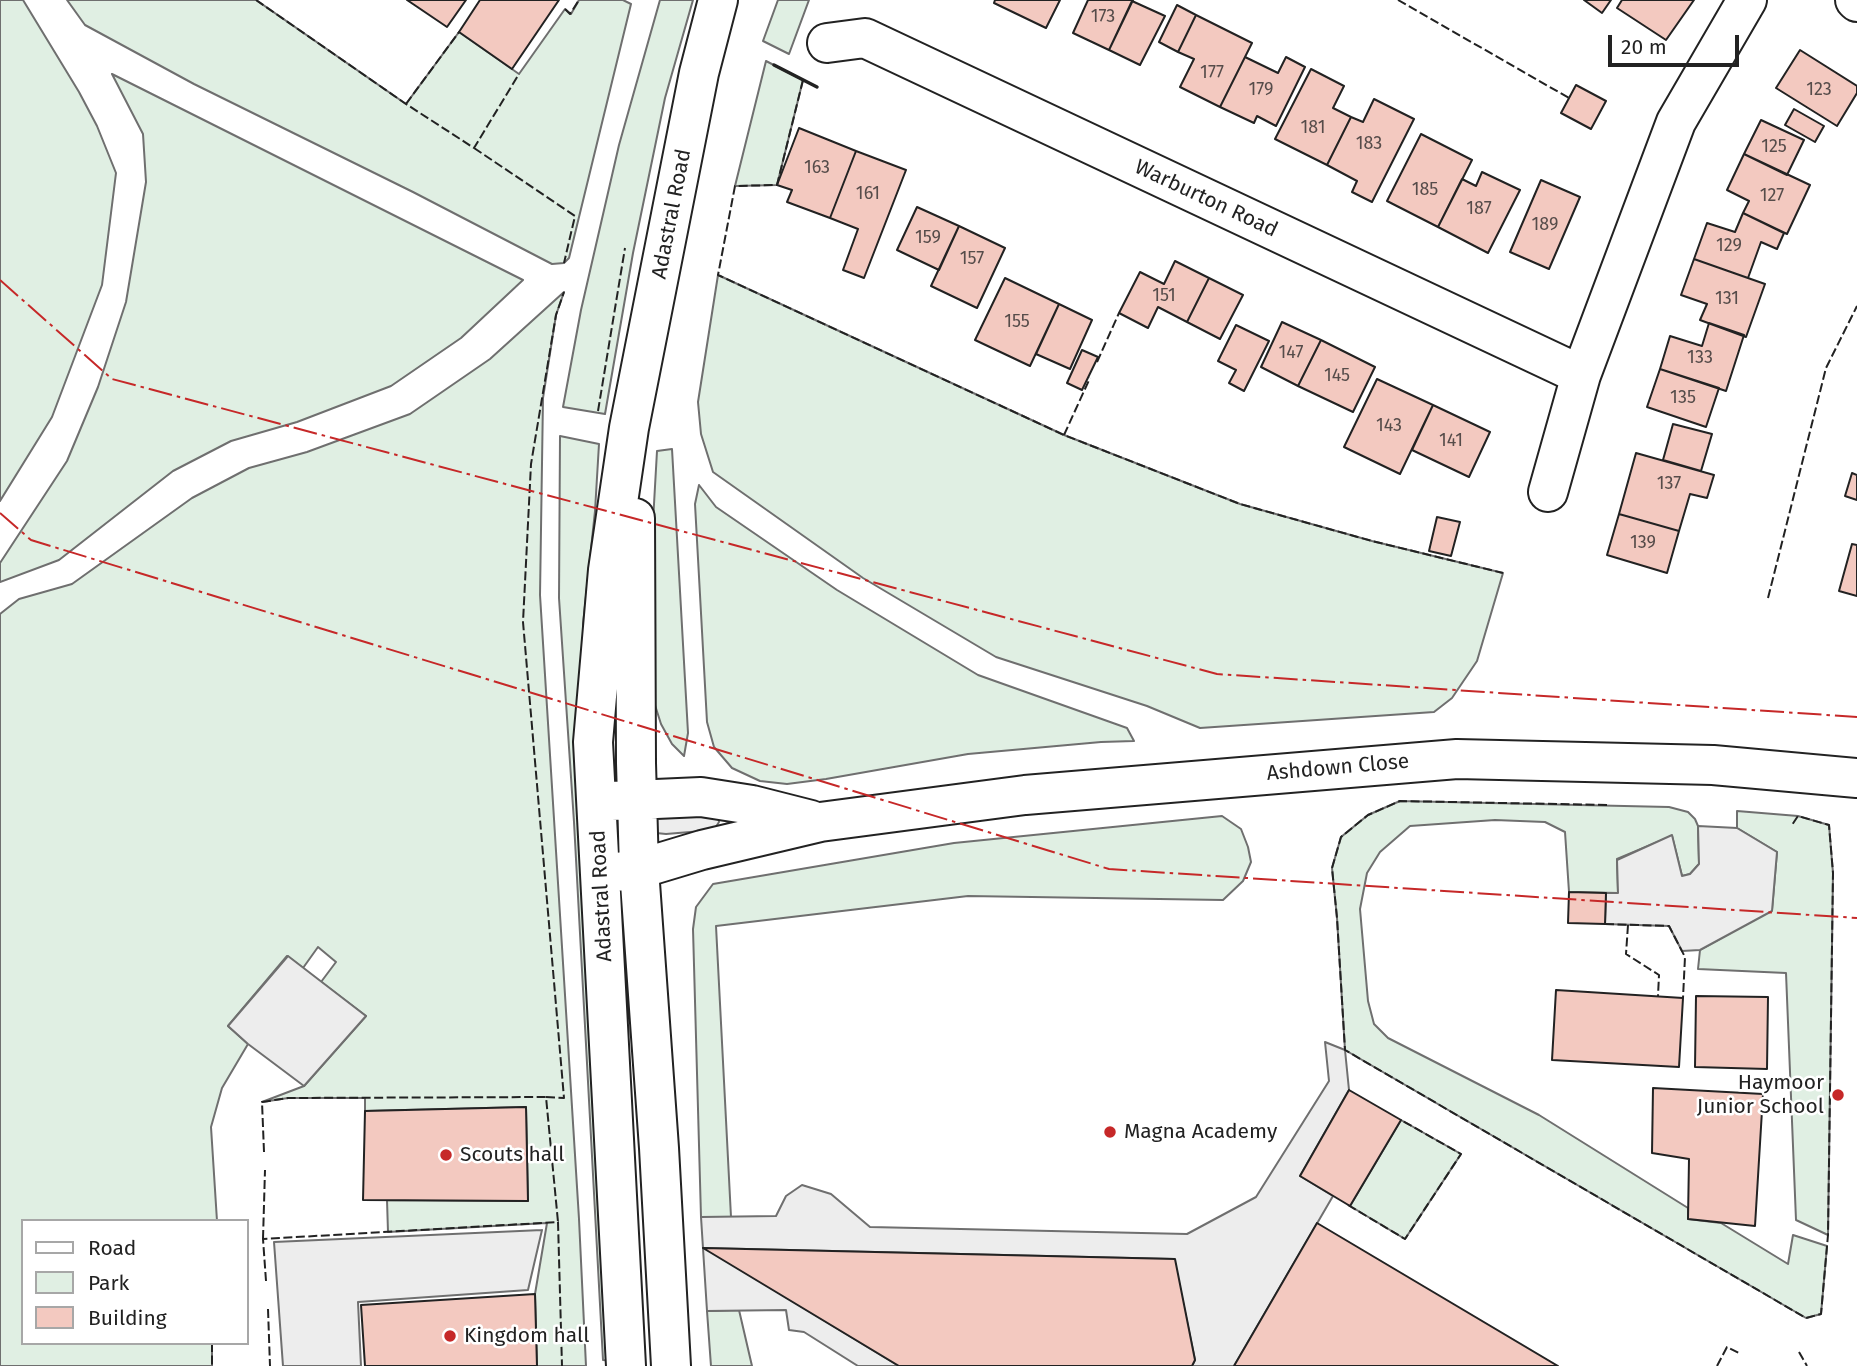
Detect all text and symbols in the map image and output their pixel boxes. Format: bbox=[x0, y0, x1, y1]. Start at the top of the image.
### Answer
house number: 173 bbox=[1091, 6, 1115, 28]
scale bar bbox=[1612, 21, 1743, 65]
text: 20 m bbox=[1621, 34, 1667, 60]
house number: 177 bbox=[1200, 62, 1224, 84]
house number: 179 bbox=[1249, 79, 1273, 101]
house number: 123 bbox=[1806, 79, 1832, 101]
house number: 181 bbox=[1301, 117, 1325, 139]
house number: 183 bbox=[1356, 133, 1382, 155]
house number: 125 bbox=[1761, 136, 1787, 158]
street label: Adastral Road bbox=[647, 147, 697, 281]
street label: Warburton Road bbox=[1130, 155, 1282, 243]
house number: 163 bbox=[804, 157, 830, 179]
house number: 185 bbox=[1412, 179, 1438, 201]
house number: 161 bbox=[856, 183, 880, 205]
house number: 127 bbox=[1760, 185, 1784, 207]
house number: 187 bbox=[1466, 198, 1492, 220]
house number: 189 bbox=[1532, 214, 1558, 236]
house number: 159 bbox=[915, 227, 941, 249]
house number: 129 bbox=[1716, 235, 1742, 257]
house number: 157 bbox=[960, 248, 984, 270]
house number: 151 bbox=[1152, 285, 1176, 307]
house number: 131 bbox=[1715, 288, 1739, 310]
house number: 155 bbox=[1004, 311, 1030, 333]
house number: 147 bbox=[1279, 342, 1303, 364]
house number: 133 bbox=[1687, 347, 1713, 369]
house number: 145 bbox=[1324, 365, 1350, 387]
house number: 135 bbox=[1670, 387, 1696, 409]
house number: 143 bbox=[1376, 415, 1402, 437]
house number: 141 bbox=[1439, 430, 1463, 452]
house number: 137 bbox=[1657, 473, 1681, 495]
house number: 139 bbox=[1630, 532, 1656, 554]
street label: Ashdown Close bbox=[1266, 749, 1410, 787]
street label: Adastral Road bbox=[586, 829, 618, 963]
place label: Haymoor Junior School bbox=[1697, 1070, 1824, 1120]
marker: Haymoor Junior School bbox=[1830, 1087, 1846, 1103]
place label: Magna Academy bbox=[1124, 1119, 1277, 1145]
marker: Magna Academy bbox=[1102, 1124, 1118, 1140]
place label: Scouts hall bbox=[460, 1142, 564, 1168]
marker: Scouts hall bbox=[438, 1147, 454, 1163]
legend bbox=[21, 1219, 248, 1345]
text: Road bbox=[88, 1235, 136, 1261]
text: Park bbox=[88, 1270, 129, 1296]
text: Building bbox=[88, 1305, 167, 1331]
place label: Kingdom hall bbox=[464, 1323, 589, 1349]
marker: Kingdom hall bbox=[442, 1328, 458, 1344]

